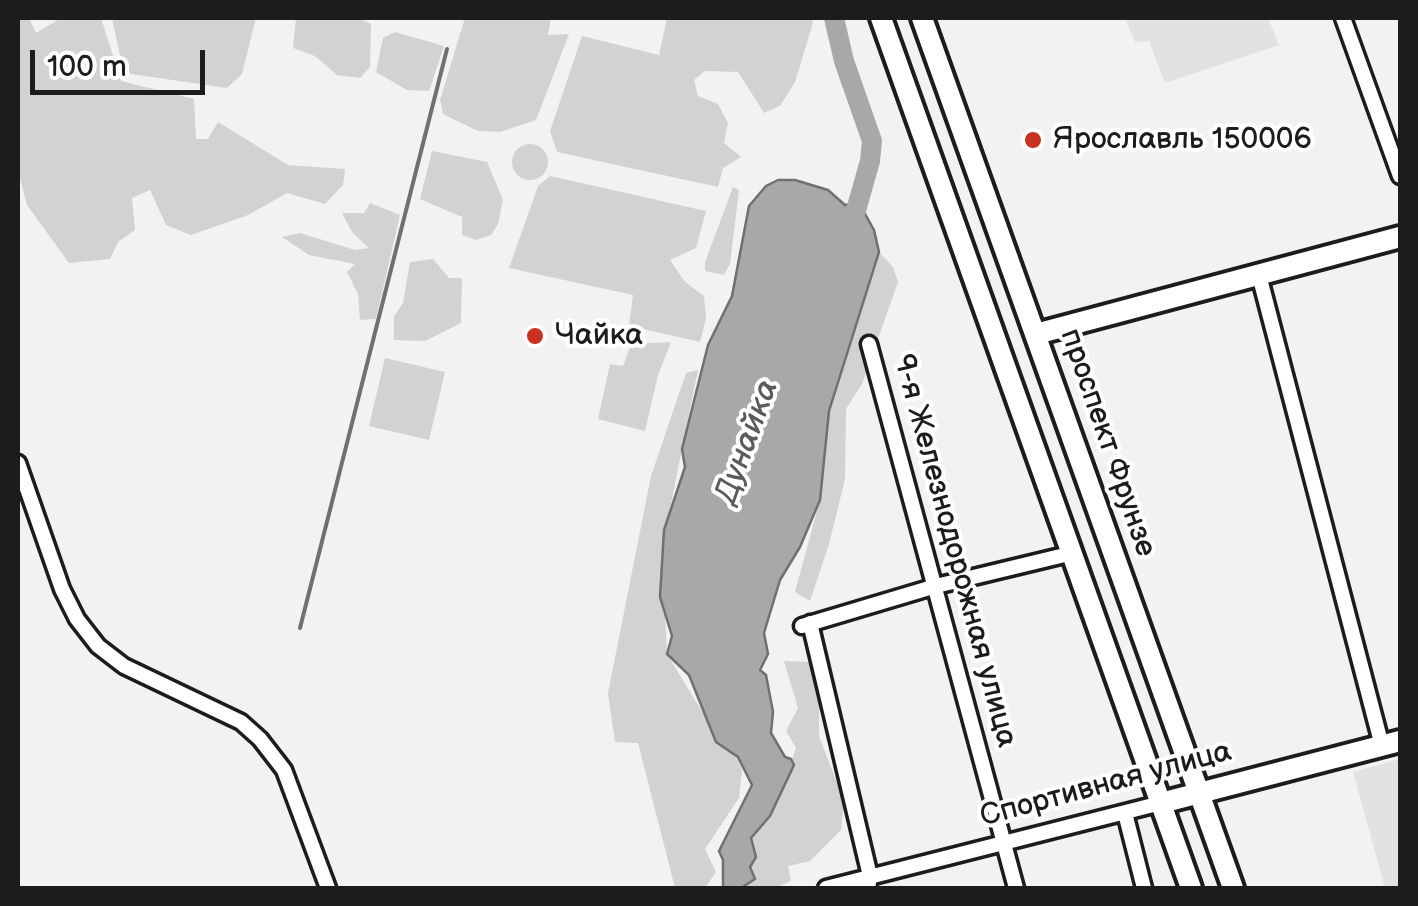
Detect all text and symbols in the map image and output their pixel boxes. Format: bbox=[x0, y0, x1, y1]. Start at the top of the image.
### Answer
scale bar bbox=[35, 30, 210, 92]
text: 100 m bbox=[47, 49, 127, 85]
place label: Ярославль 150006 bbox=[1053, 122, 1312, 158]
marker: Ярославль 150006 bbox=[1022, 129, 1044, 151]
place label: Чайка bbox=[555, 318, 643, 354]
street label: проспект Фрунзе bbox=[1051, 324, 1163, 562]
marker: Чайка bbox=[524, 325, 546, 347]
street label: 9-я Железнодорожная улица bbox=[884, 351, 1024, 751]
water label: Дунайка bbox=[708, 375, 788, 509]
street label: Спортивная улица bbox=[976, 734, 1236, 836]

